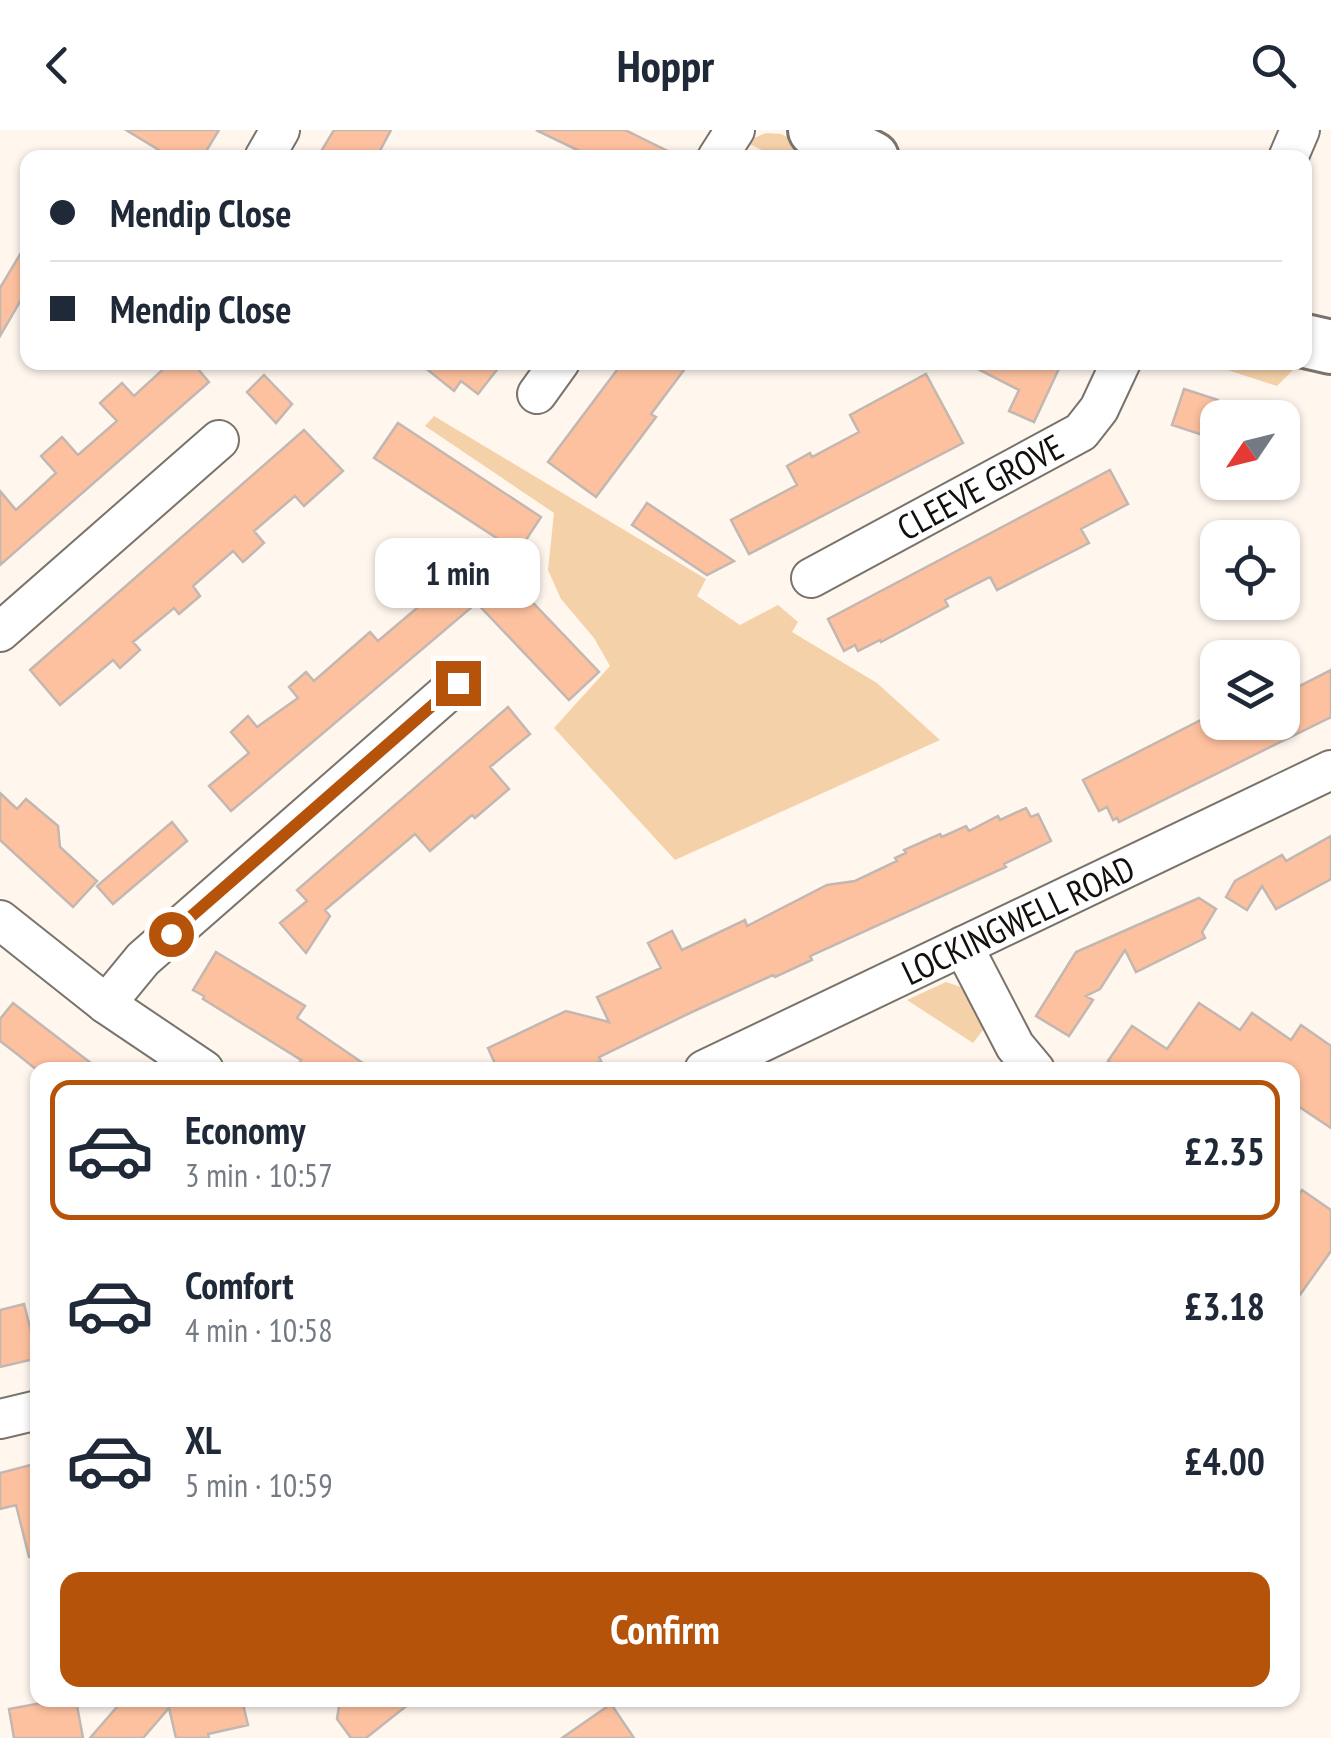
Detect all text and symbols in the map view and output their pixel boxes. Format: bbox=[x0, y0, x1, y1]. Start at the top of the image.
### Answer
text: Hoppr bbox=[617, 36, 714, 94]
icon: back bbox=[30, 38, 85, 93]
icon: search bbox=[1246, 38, 1301, 93]
text: Mendip Close bbox=[110, 188, 291, 237]
text: Mendip Close bbox=[110, 284, 291, 333]
north arrow bbox=[1200, 400, 1300, 500]
map controls bbox=[1200, 400, 1300, 740]
street label: CLEEVE GROVE bbox=[889, 423, 1071, 550]
button: locate bbox=[1200, 520, 1300, 620]
callout: 1 min bbox=[376, 538, 540, 608]
text: 1 min bbox=[425, 552, 490, 594]
button: layers bbox=[1200, 640, 1300, 740]
route end bbox=[436, 661, 481, 706]
street label: LOCKINGWELL ROAD bbox=[894, 845, 1142, 995]
route start bbox=[149, 912, 194, 957]
icon: car bbox=[65, 1105, 155, 1195]
text: Economy bbox=[185, 1105, 305, 1154]
text: £2.35 bbox=[1184, 1126, 1265, 1175]
text: 3 min · 10:57 bbox=[185, 1154, 333, 1196]
icon: car bbox=[65, 1260, 155, 1350]
text: Comfort bbox=[185, 1260, 294, 1309]
text: £3.18 bbox=[1184, 1281, 1265, 1330]
text: 4 min · 10:58 bbox=[185, 1309, 333, 1351]
icon: car bbox=[65, 1415, 155, 1505]
text: XL bbox=[185, 1415, 221, 1464]
text: £4.00 bbox=[1184, 1436, 1265, 1485]
text: 5 min · 10:59 bbox=[185, 1464, 333, 1506]
button: Confirm bbox=[60, 1572, 1270, 1687]

